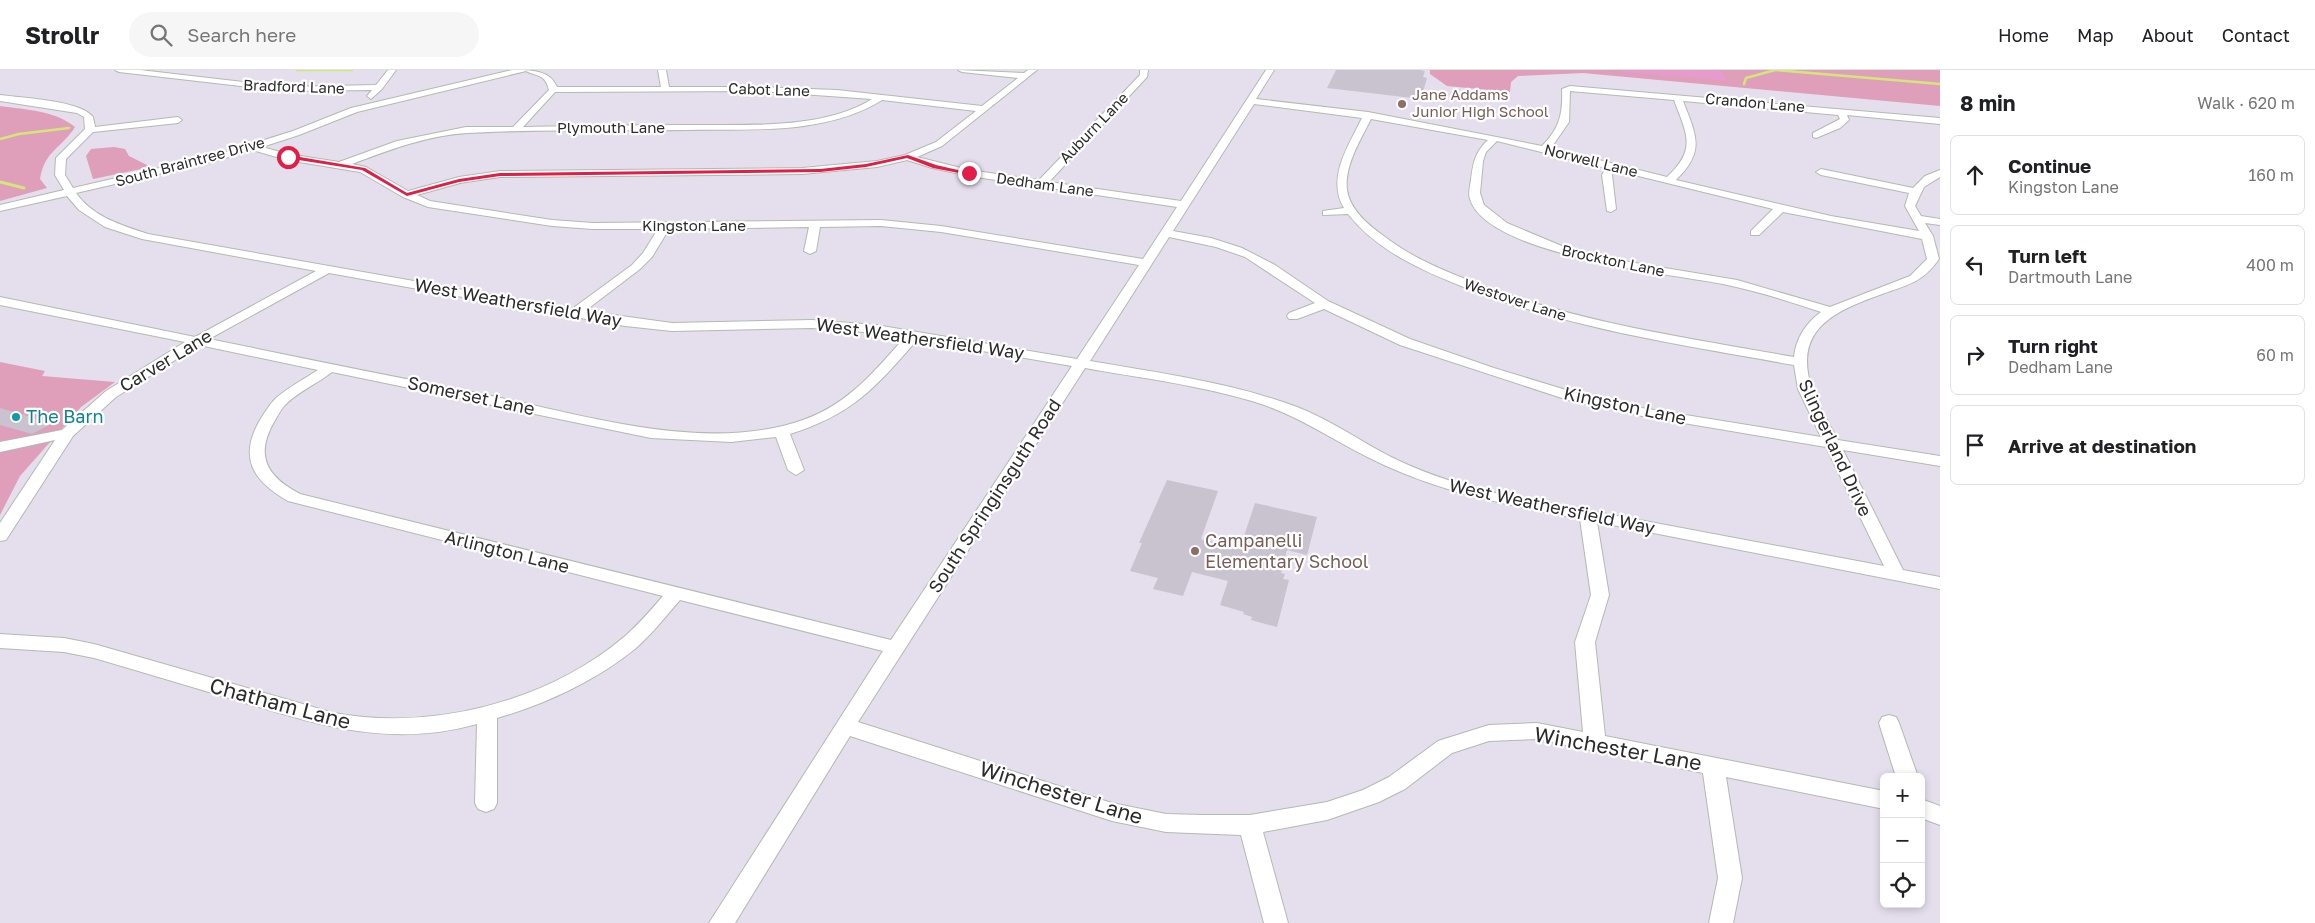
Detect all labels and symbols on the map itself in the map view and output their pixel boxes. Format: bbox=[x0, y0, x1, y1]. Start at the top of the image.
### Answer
street label: Bradford Lane bbox=[243, 75, 345, 97]
street label: Cabot Lane bbox=[728, 79, 810, 99]
place label: Jane Addams Junior High School bbox=[1412, 85, 1549, 120]
street label: Auburn Lane bbox=[1055, 88, 1132, 166]
street label: Crandon Lane bbox=[1705, 89, 1806, 115]
marker: Jane Addams Junior High School bbox=[1396, 98, 1408, 110]
street label: Plymouth Lane bbox=[557, 118, 665, 136]
street label: South Braintree Drive bbox=[113, 132, 267, 190]
street label: Norwell Lane bbox=[1543, 140, 1640, 180]
route start bbox=[277, 146, 300, 169]
route end bbox=[958, 162, 981, 185]
street label: Dedham Lane bbox=[995, 168, 1095, 200]
street label: Kingston Lane bbox=[642, 216, 746, 234]
street label: Brockton Lane bbox=[1560, 240, 1667, 280]
street label: West Weathersfield Way bbox=[413, 273, 623, 331]
street label: Westover Lane bbox=[1462, 274, 1569, 324]
street label: West Weathersfield Way bbox=[815, 313, 1026, 364]
street label: Carver Lane bbox=[115, 324, 216, 396]
street label: Somerset Lane bbox=[406, 371, 537, 419]
street label: Slingerland Drive bbox=[1794, 375, 1877, 520]
street label: Kingston Lane bbox=[1562, 381, 1688, 429]
street label: South Springinsguth Road bbox=[923, 394, 1065, 597]
place label: The Barn bbox=[26, 405, 104, 427]
marker: The Barn bbox=[10, 411, 22, 423]
street label: West Weathersfield Way bbox=[1447, 473, 1657, 539]
street label: Arlington Lane bbox=[443, 525, 572, 577]
place label: Campanelli Elementary School bbox=[1205, 529, 1369, 572]
marker: Campanelli Elementary School bbox=[1189, 545, 1201, 557]
street label: Chatham Lane bbox=[207, 672, 354, 734]
street label: Winchester Lane bbox=[1532, 720, 1704, 776]
street label: Winchester Lane bbox=[976, 755, 1146, 829]

